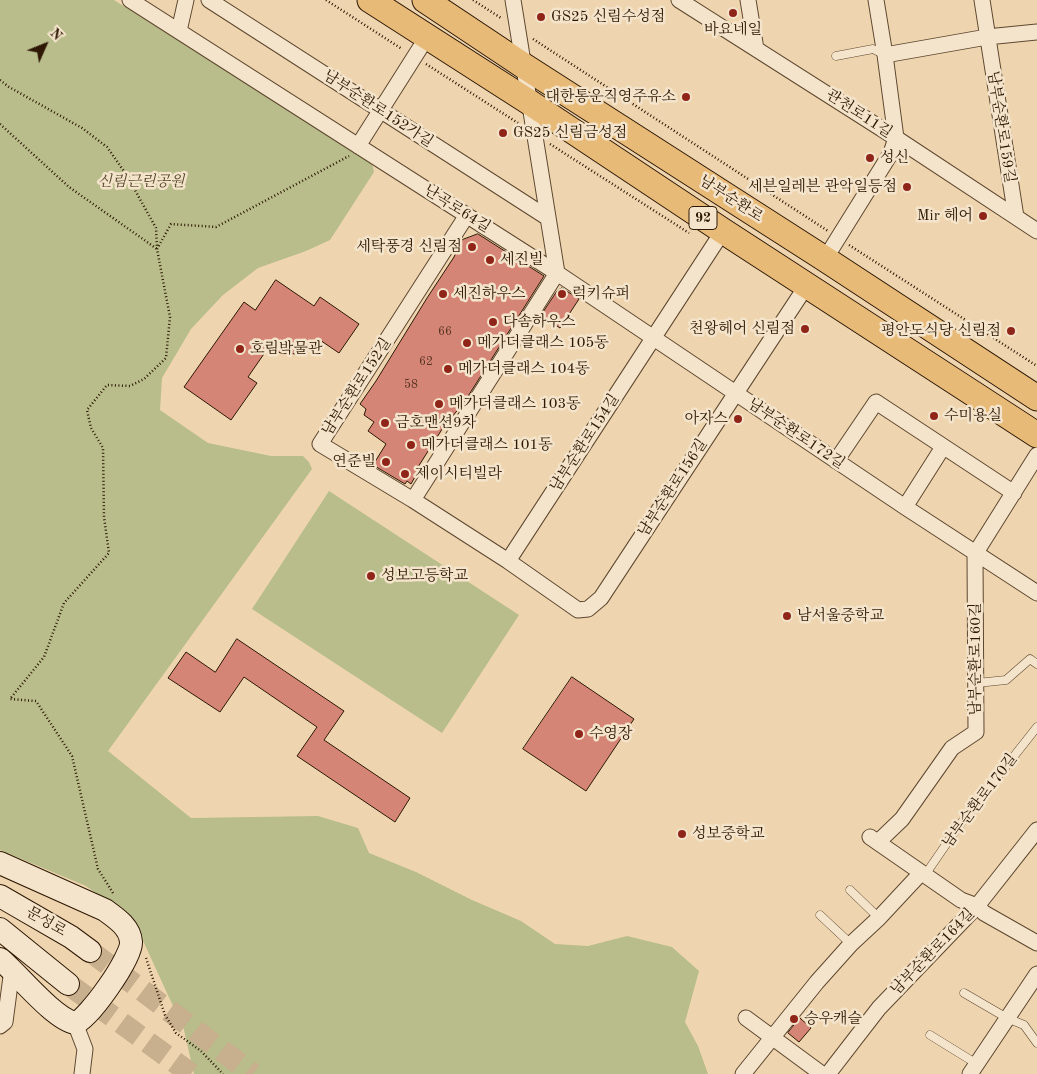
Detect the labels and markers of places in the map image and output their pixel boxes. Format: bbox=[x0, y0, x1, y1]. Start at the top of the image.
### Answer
marker: 바요네일 bbox=[727, 7, 739, 19]
place label: GS25 신림수성점 bbox=[551, 8, 665, 26]
marker: GS25 신림수성점 bbox=[535, 11, 547, 23]
place label: 바요네일 bbox=[704, 21, 762, 39]
place label: 대한통운직영주유소 bbox=[546, 88, 676, 106]
marker: 대한통운직영주유소 bbox=[680, 91, 692, 103]
place label: GS25 신림금성점 bbox=[513, 124, 627, 142]
marker: GS25 신림금성점 bbox=[497, 127, 509, 139]
place label: 성신 bbox=[880, 149, 909, 167]
marker: 성신 bbox=[864, 152, 876, 164]
place label: 세븐일레븐 관악일등점 bbox=[748, 178, 897, 196]
marker: 세븐일레븐 관악일등점 bbox=[901, 181, 913, 193]
place label: Mir 헤어 bbox=[917, 207, 973, 225]
marker: Mir 헤어 bbox=[977, 210, 989, 222]
place label: 세탁풍경 신림점 bbox=[356, 238, 462, 256]
marker: 세탁풍경 신림점 bbox=[466, 241, 478, 253]
place label: 세진빌 bbox=[500, 251, 543, 269]
marker: 세진빌 bbox=[484, 254, 496, 266]
place label: 세진하우스 bbox=[453, 285, 525, 303]
place label: 럭키슈퍼 bbox=[572, 285, 630, 303]
marker: 세진하우스 bbox=[437, 288, 449, 300]
marker: 럭키슈퍼 bbox=[556, 288, 568, 300]
place label: 다솜하우스 bbox=[503, 313, 575, 331]
marker: 다솜하우스 bbox=[487, 316, 499, 328]
place label: 천왕헤어 신림점 bbox=[689, 320, 795, 338]
place label: 평안도식당 신림점 bbox=[881, 322, 1001, 340]
marker: 천왕헤어 신림점 bbox=[799, 323, 811, 335]
marker: 평안도식당 신림점 bbox=[1005, 325, 1017, 337]
place label: 메가더클래스 105동 bbox=[477, 334, 609, 352]
marker: 메가더클래스 105동 bbox=[461, 337, 473, 349]
place label: 호림박물관 bbox=[250, 340, 322, 358]
marker: 호림박물관 bbox=[234, 343, 246, 355]
place label: 메가더클래스 104동 bbox=[458, 360, 590, 378]
marker: 메가더클래스 104동 bbox=[442, 363, 454, 375]
place label: 메가더클래스 103동 bbox=[449, 395, 581, 413]
marker: 메가더클래스 103동 bbox=[433, 398, 445, 410]
place label: 수미용실 bbox=[944, 407, 1002, 425]
place label: 아자스 bbox=[685, 410, 728, 428]
marker: 수미용실 bbox=[928, 410, 940, 422]
marker: 아자스 bbox=[732, 413, 744, 425]
place label: 금호맨션9차 bbox=[395, 414, 476, 432]
marker: 금호맨션9차 bbox=[379, 417, 391, 429]
place label: 메가더클래스 101동 bbox=[421, 436, 553, 454]
marker: 메가더클래스 101동 bbox=[405, 439, 417, 451]
place label: 연준빌 bbox=[333, 453, 376, 471]
marker: 연준빌 bbox=[380, 456, 392, 468]
place label: 제이시티빌라 bbox=[415, 465, 502, 483]
marker: 제이시티빌라 bbox=[399, 468, 411, 480]
place label: 성보고등학교 bbox=[381, 567, 468, 585]
marker: 성보고등학교 bbox=[365, 570, 377, 582]
place label: 남서울중학교 bbox=[797, 607, 884, 625]
marker: 남서울중학교 bbox=[781, 610, 793, 622]
place label: 수영장 bbox=[589, 725, 632, 743]
marker: 수영장 bbox=[573, 728, 585, 740]
place label: 성보중학교 bbox=[692, 825, 764, 843]
marker: 성보중학교 bbox=[676, 828, 688, 840]
place label: 승우캐슬 bbox=[804, 1010, 862, 1028]
marker: 승우캐슬 bbox=[788, 1013, 800, 1025]

